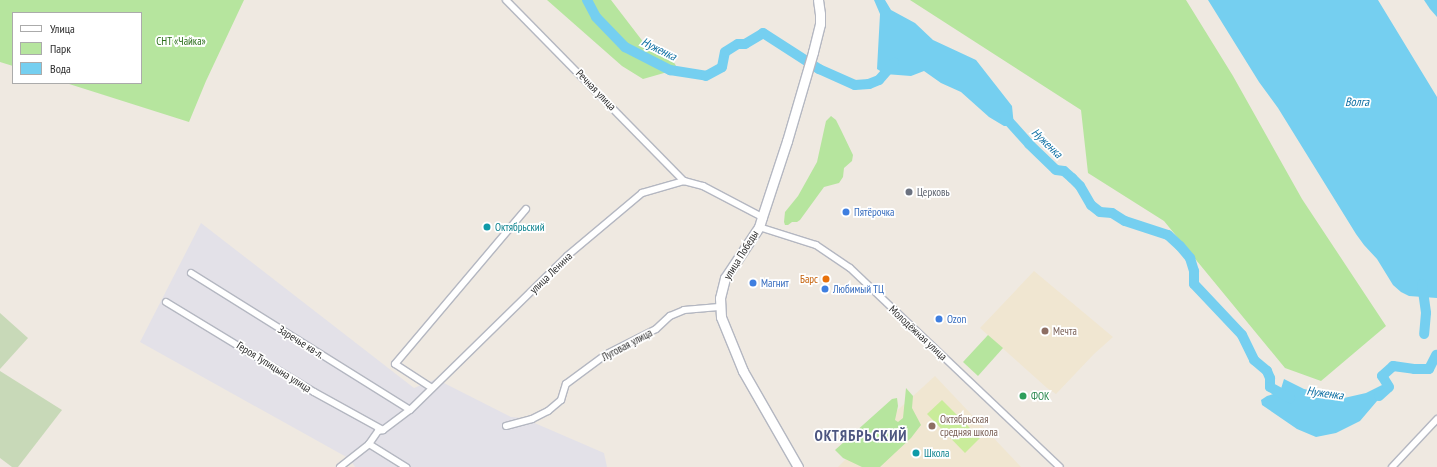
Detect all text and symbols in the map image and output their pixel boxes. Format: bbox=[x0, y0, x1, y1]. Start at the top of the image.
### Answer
legend bbox=[12, 12, 142, 84]
text: Улица bbox=[50, 21, 75, 36]
park label: СНТ «Чайка» bbox=[156, 34, 206, 48]
water label: Нуженка bbox=[639, 34, 679, 64]
text: Парк bbox=[50, 41, 71, 56]
text: Вода bbox=[50, 61, 71, 76]
street label: Речная улица bbox=[573, 67, 619, 113]
water label: Волга bbox=[1345, 95, 1369, 109]
water label: Нуженка bbox=[1029, 125, 1065, 161]
place label: Церковь bbox=[917, 185, 950, 199]
marker: Церковь bbox=[904, 187, 914, 197]
place label: Пятёрочка bbox=[854, 205, 895, 219]
marker: Пятёрочка bbox=[841, 207, 851, 217]
place label: Октябрьский bbox=[495, 220, 544, 234]
marker: Октябрьский bbox=[482, 222, 492, 232]
street label: улица Победы bbox=[721, 228, 761, 282]
street label: улица Ленина bbox=[527, 250, 575, 296]
place label: Барс bbox=[800, 272, 818, 286]
marker: Барс bbox=[821, 274, 831, 284]
place label: Магнит bbox=[761, 276, 789, 290]
marker: Магнит bbox=[748, 278, 758, 288]
place label: Любимый ТЦ bbox=[833, 282, 884, 296]
marker: Любимый ТЦ bbox=[820, 284, 830, 294]
street label: Молодёжная улица bbox=[886, 303, 950, 363]
place label: Ozon bbox=[947, 312, 966, 326]
marker: Ozon bbox=[934, 314, 944, 324]
street label: Заречье кв-л. bbox=[276, 323, 326, 361]
place label: Мечта bbox=[1053, 324, 1077, 338]
street label: Луговая улица bbox=[599, 326, 655, 364]
marker: Мечта bbox=[1040, 326, 1050, 336]
street label: Героя Тупицына улица bbox=[234, 339, 314, 395]
water label: Нуженка bbox=[1306, 383, 1344, 403]
place label: ФОК bbox=[1031, 389, 1049, 403]
marker: ФОК bbox=[1018, 391, 1028, 401]
place label: Октябрьская средняя школа bbox=[940, 413, 998, 439]
marker: Октябрьская средняя школа bbox=[927, 421, 937, 431]
district label: ОКТЯБРЬСКИЙ bbox=[814, 427, 908, 445]
place label: Школа bbox=[924, 446, 949, 460]
marker: Школа bbox=[911, 448, 921, 458]

